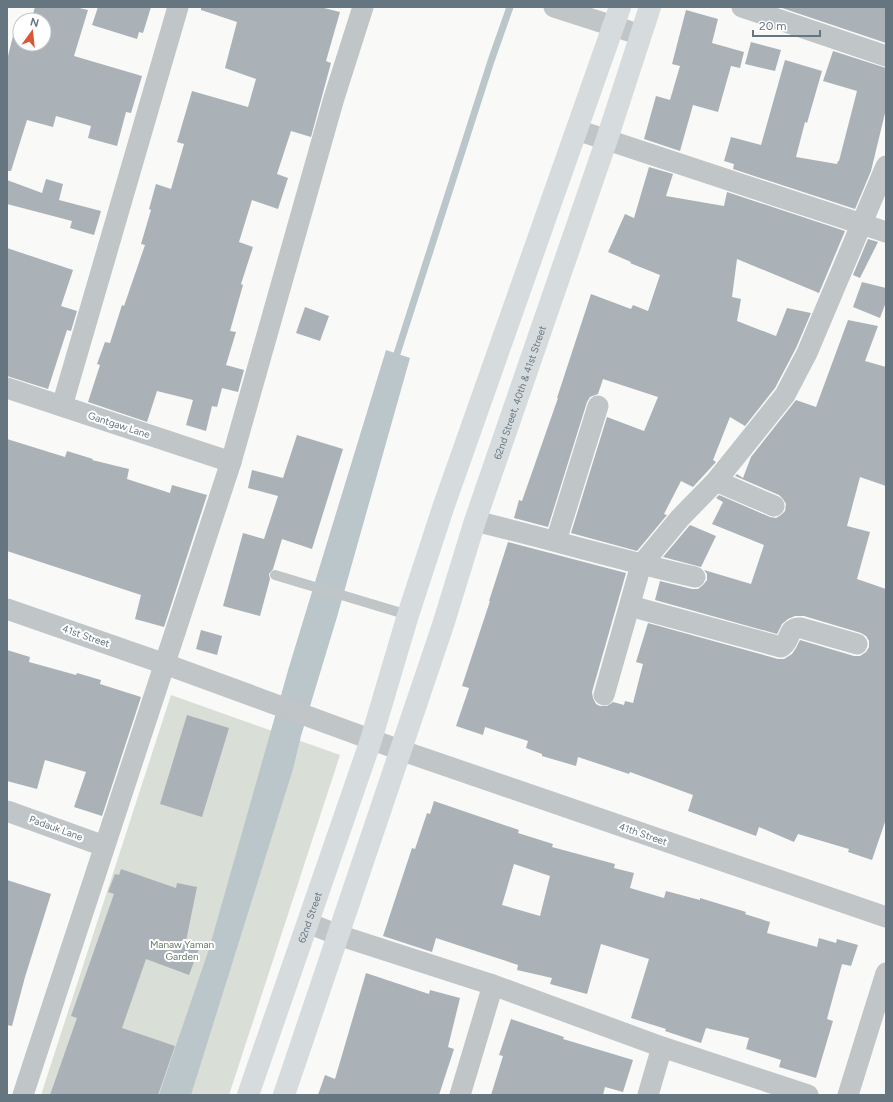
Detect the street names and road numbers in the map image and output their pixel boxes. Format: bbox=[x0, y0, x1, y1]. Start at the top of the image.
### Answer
street label: 62nd Street, 40th & 41st Street bbox=[490, 324, 549, 461]
street label: Gantgaw Lane bbox=[86, 409, 152, 441]
street label: 41st Street bbox=[61, 622, 112, 650]
street label: Padauk Lane bbox=[27, 812, 85, 844]
street label: 41th Street bbox=[617, 820, 669, 848]
street label: 62nd Street bbox=[295, 890, 324, 945]

